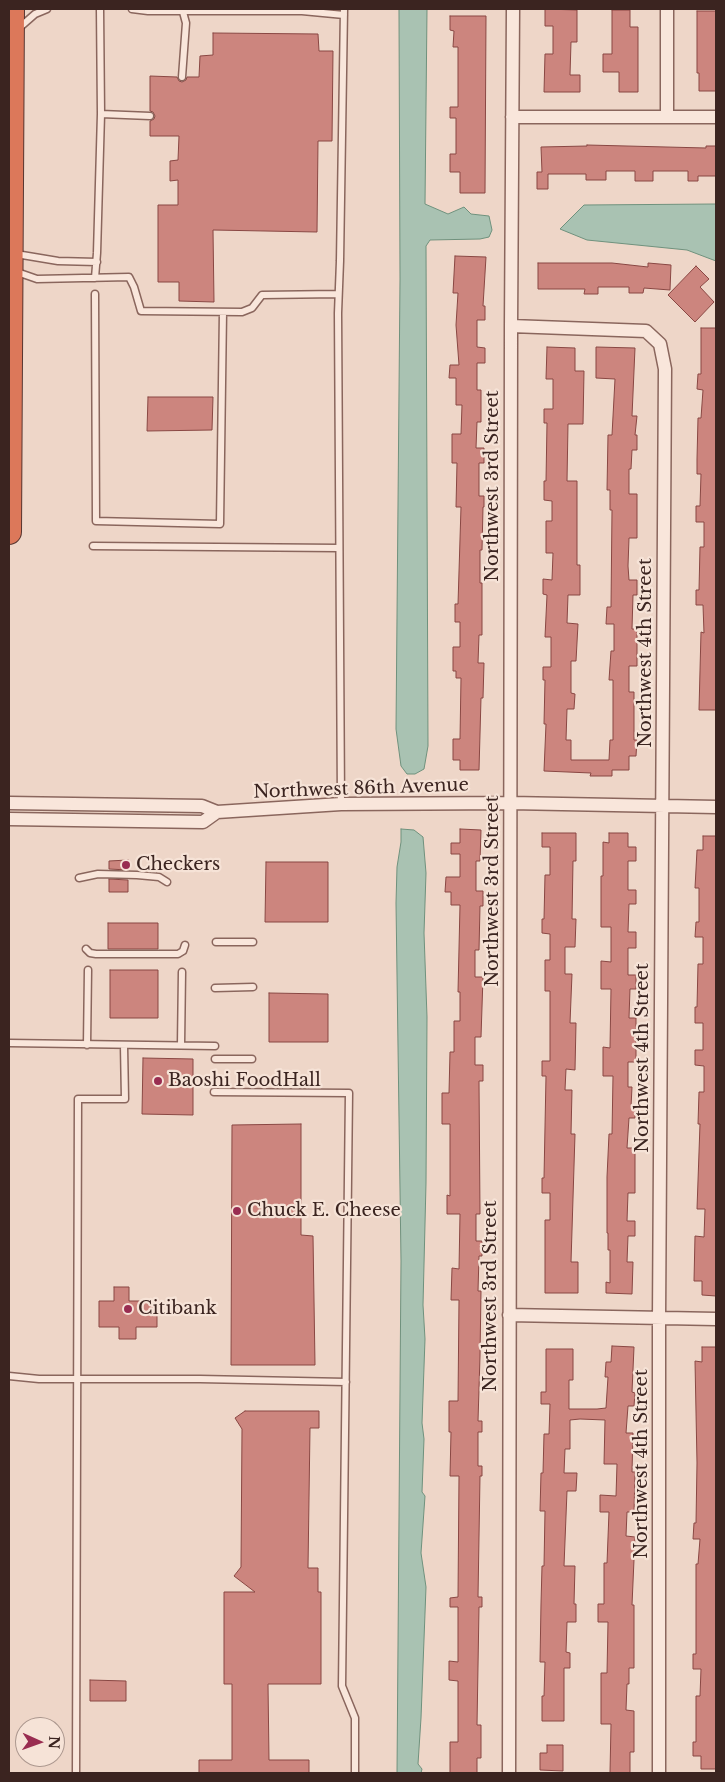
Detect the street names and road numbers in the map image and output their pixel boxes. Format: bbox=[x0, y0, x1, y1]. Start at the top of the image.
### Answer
street label: Northwest 3rd Street bbox=[482, 390, 504, 582]
street label: Northwest 4th Street bbox=[635, 558, 657, 748]
street label: Northwest 86th Avenue bbox=[253, 774, 469, 804]
street label: Northwest 3rd Street bbox=[482, 795, 504, 987]
street label: Northwest 4th Street bbox=[632, 963, 654, 1153]
street label: Northwest 3rd Street bbox=[480, 1200, 502, 1392]
street label: Northwest 4th Street bbox=[631, 1369, 653, 1559]

